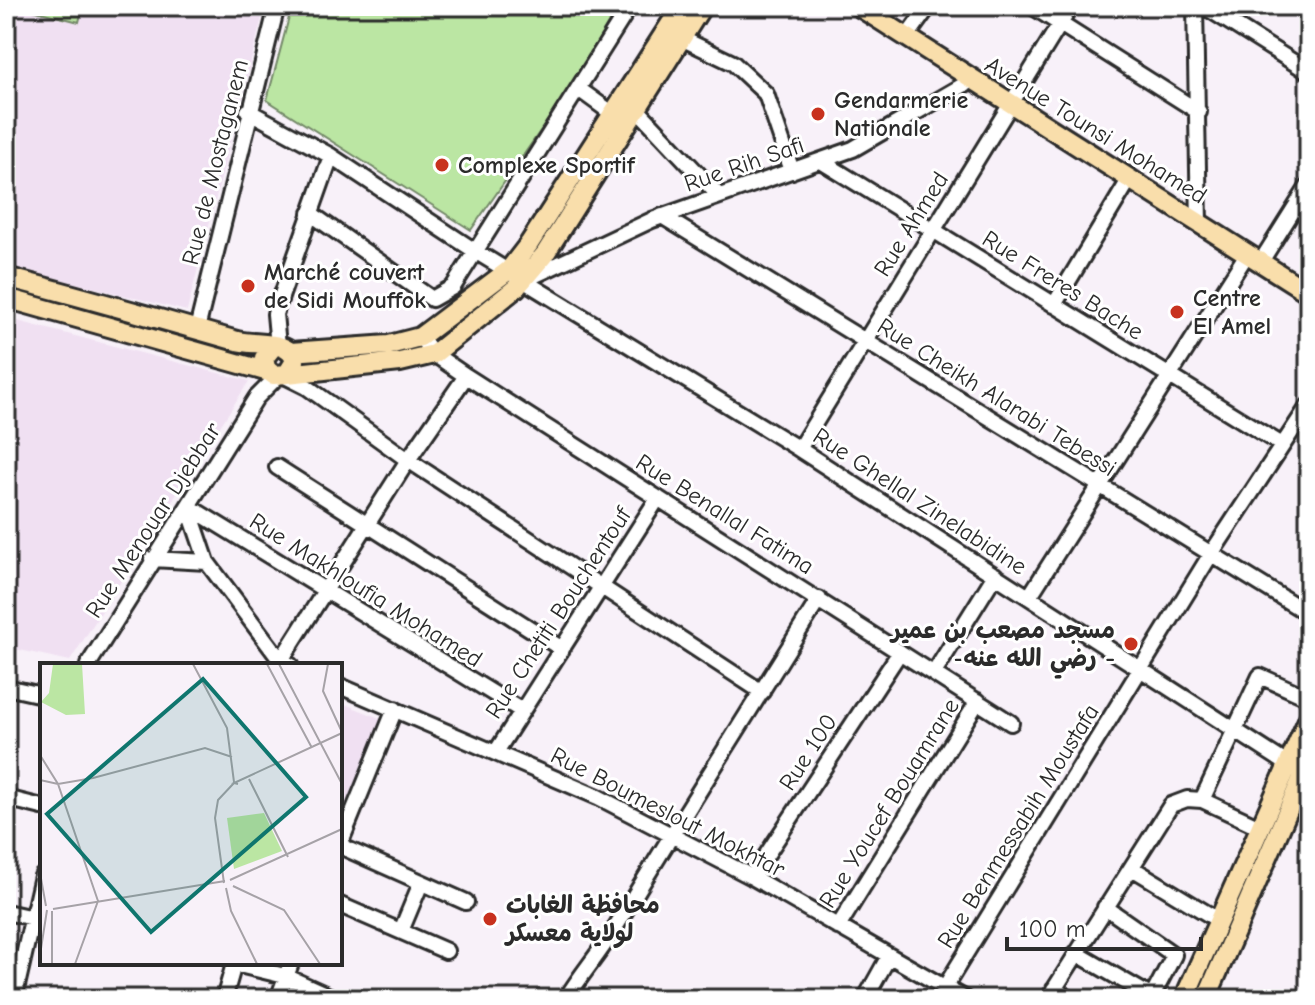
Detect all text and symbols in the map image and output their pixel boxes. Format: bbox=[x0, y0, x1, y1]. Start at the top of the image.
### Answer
street label: Avenue Tounsi Mohamed bbox=[980, 50, 1212, 210]
street label: Rue de Mostaganem bbox=[176, 56, 254, 268]
place label: Gendarmerie Nationale bbox=[834, 86, 969, 142]
marker: Gendarmerie Nationale bbox=[809, 105, 827, 123]
street label: Rue Rih Safi bbox=[680, 130, 808, 198]
place label: Complexe Sportif bbox=[458, 151, 636, 179]
marker: Complexe Sportif bbox=[433, 156, 451, 174]
street label: Rue Ahmed bbox=[868, 167, 954, 281]
street label: Rue Freres Bache bbox=[977, 224, 1149, 346]
place label: Marché couvert de Sidi Mouffok bbox=[264, 258, 426, 314]
marker: Marché couvert de Sidi Mouffok bbox=[239, 277, 257, 295]
place label: Centre El Amel bbox=[1193, 284, 1271, 340]
marker: Centre El Amel bbox=[1168, 303, 1186, 321]
street label: Rue Cheikh Alarabi Tebessi bbox=[872, 312, 1122, 482]
street label: Rue Menouar Djebbar bbox=[79, 417, 227, 623]
street label: Rue Ghellal Zinelabidine bbox=[808, 421, 1032, 581]
street label: Rue Benallal Fatima bbox=[631, 448, 819, 580]
street label: Rue Chetiti Bouchentouf bbox=[479, 501, 638, 724]
street label: Rue Makhloufia Mohamed bbox=[245, 507, 487, 673]
place label: مسجد مصعب بن عمير -رضي الله عنه - bbox=[889, 616, 1115, 679]
marker: مسجد مصعب بن عمير -رضي الله عنه - bbox=[1122, 635, 1140, 653]
inset map bbox=[40, 663, 342, 965]
street label: Rue Youcef Bouamrane bbox=[813, 693, 965, 913]
street label: Rue Benmessabih Moustafa bbox=[931, 699, 1105, 953]
street label: Rue 100 bbox=[773, 709, 843, 795]
street label: Rue Boumeslout Mokhtar bbox=[546, 741, 790, 883]
place label: محافظة الغابات لولاية معسكر bbox=[504, 891, 660, 949]
scale bar bbox=[1007, 901, 1201, 951]
marker: محافظة الغابات لولاية معسكر bbox=[481, 910, 499, 928]
text: 100 m bbox=[1019, 915, 1086, 943]

